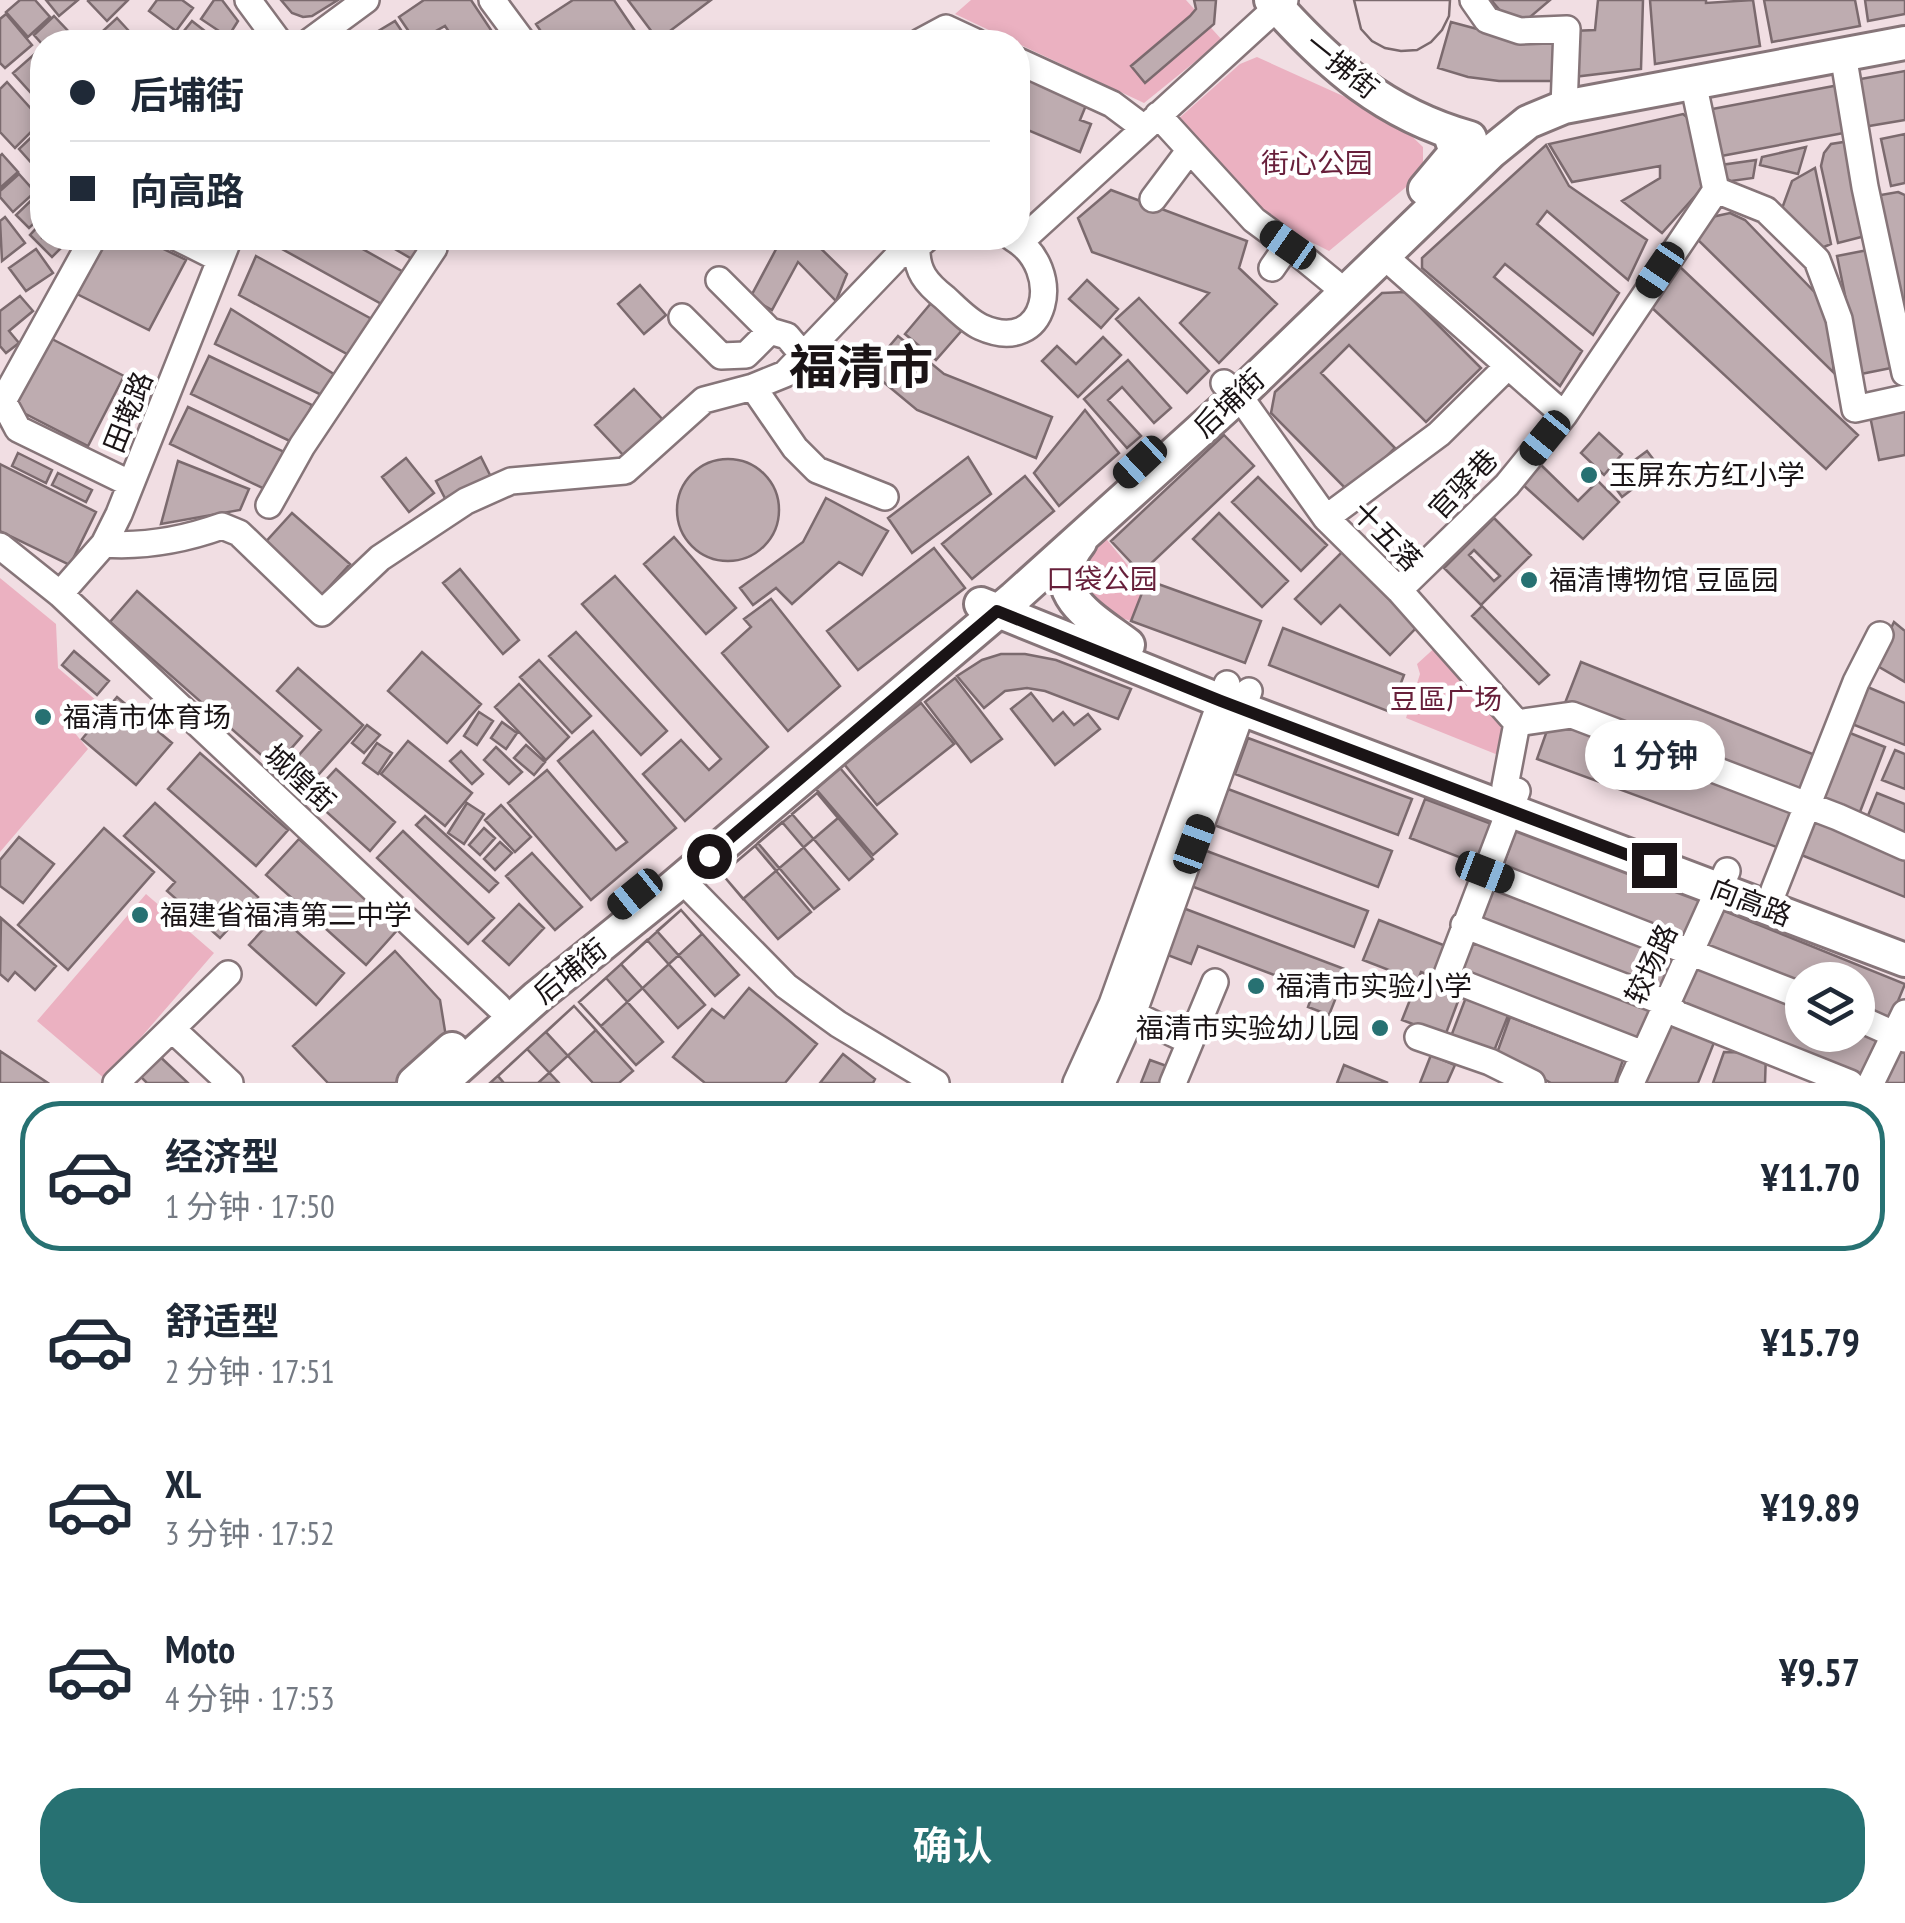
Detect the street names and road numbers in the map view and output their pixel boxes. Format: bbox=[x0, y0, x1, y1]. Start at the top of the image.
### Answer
street label: 一拂街 bbox=[1298, 25, 1387, 106]
street label: 后埔街 bbox=[1185, 360, 1272, 445]
street label: 田墘路 bbox=[95, 366, 160, 458]
street label: 官驿巷 bbox=[1420, 441, 1505, 527]
street label: 十五落 bbox=[1345, 493, 1430, 578]
street label: 城隍街 bbox=[257, 735, 344, 820]
street label: 向高路 bbox=[1705, 869, 1797, 934]
street label: 较场路 bbox=[1616, 918, 1685, 1010]
street label: 后埔街 bbox=[525, 930, 614, 1011]

